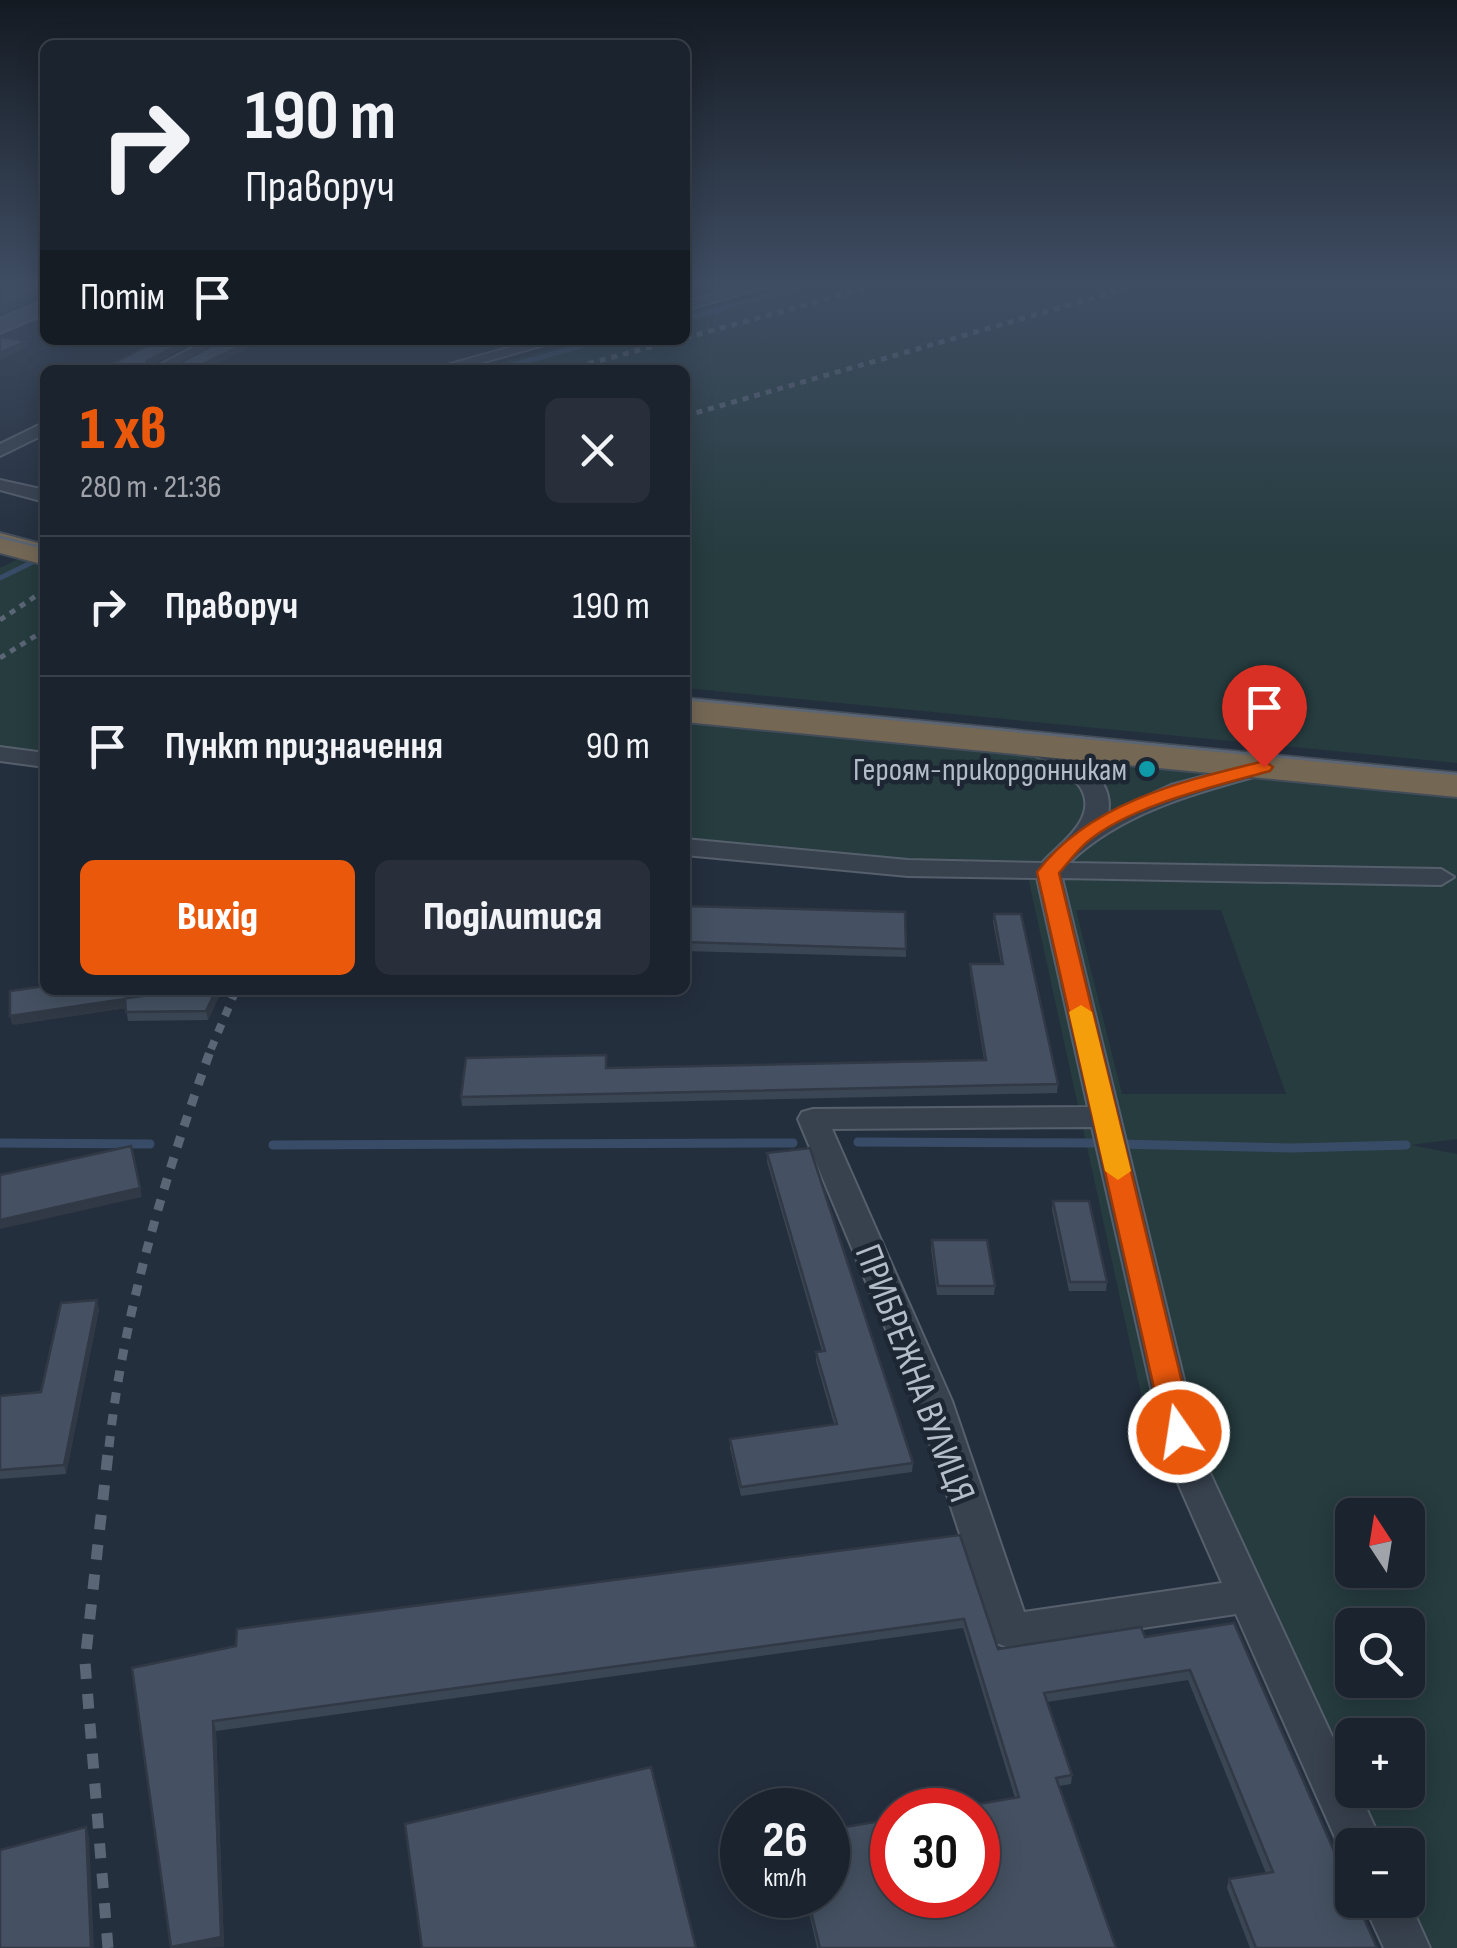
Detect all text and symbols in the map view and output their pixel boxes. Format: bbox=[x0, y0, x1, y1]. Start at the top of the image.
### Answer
text: 190 m bbox=[245, 75, 396, 159]
icon: right bbox=[80, 80, 210, 210]
text: Праворуч bbox=[245, 160, 395, 215]
icon: arrive bbox=[185, 270, 240, 325]
text: Потім bbox=[80, 275, 165, 320]
text: 1 хв bbox=[80, 394, 167, 466]
button: close bbox=[545, 398, 650, 503]
text: 280 m · 21:36 bbox=[80, 468, 222, 507]
icon: right bbox=[80, 579, 135, 634]
text: Праворуч bbox=[165, 584, 298, 629]
text: 190 m bbox=[572, 584, 650, 629]
pin bbox=[1222, 665, 1307, 768]
icon: arrive bbox=[1237, 680, 1292, 735]
icon: arrive bbox=[80, 719, 135, 774]
text: Пункт призначення bbox=[165, 724, 443, 769]
text: 90 m bbox=[586, 724, 650, 769]
place label: Героям-прикордонникам bbox=[853, 751, 1127, 790]
marker: Героям-прикордонникам bbox=[1136, 758, 1158, 780]
button: Вихід bbox=[80, 860, 355, 975]
button: Поділитися bbox=[375, 860, 650, 975]
street label: ПРИБРЕЖНА ВУЛИЦЯ bbox=[845, 1238, 984, 1509]
position arrow bbox=[1127, 1380, 1231, 1484]
north arrow bbox=[1335, 1498, 1425, 1588]
map controls bbox=[1335, 1498, 1425, 1918]
button: search bbox=[1335, 1608, 1425, 1698]
button: + bbox=[1335, 1718, 1425, 1808]
speed limit sign: 30 bbox=[870, 1788, 1000, 1918]
text: 26 bbox=[762, 1811, 808, 1871]
button: − bbox=[1335, 1828, 1425, 1918]
text: km/h bbox=[763, 1863, 807, 1894]

